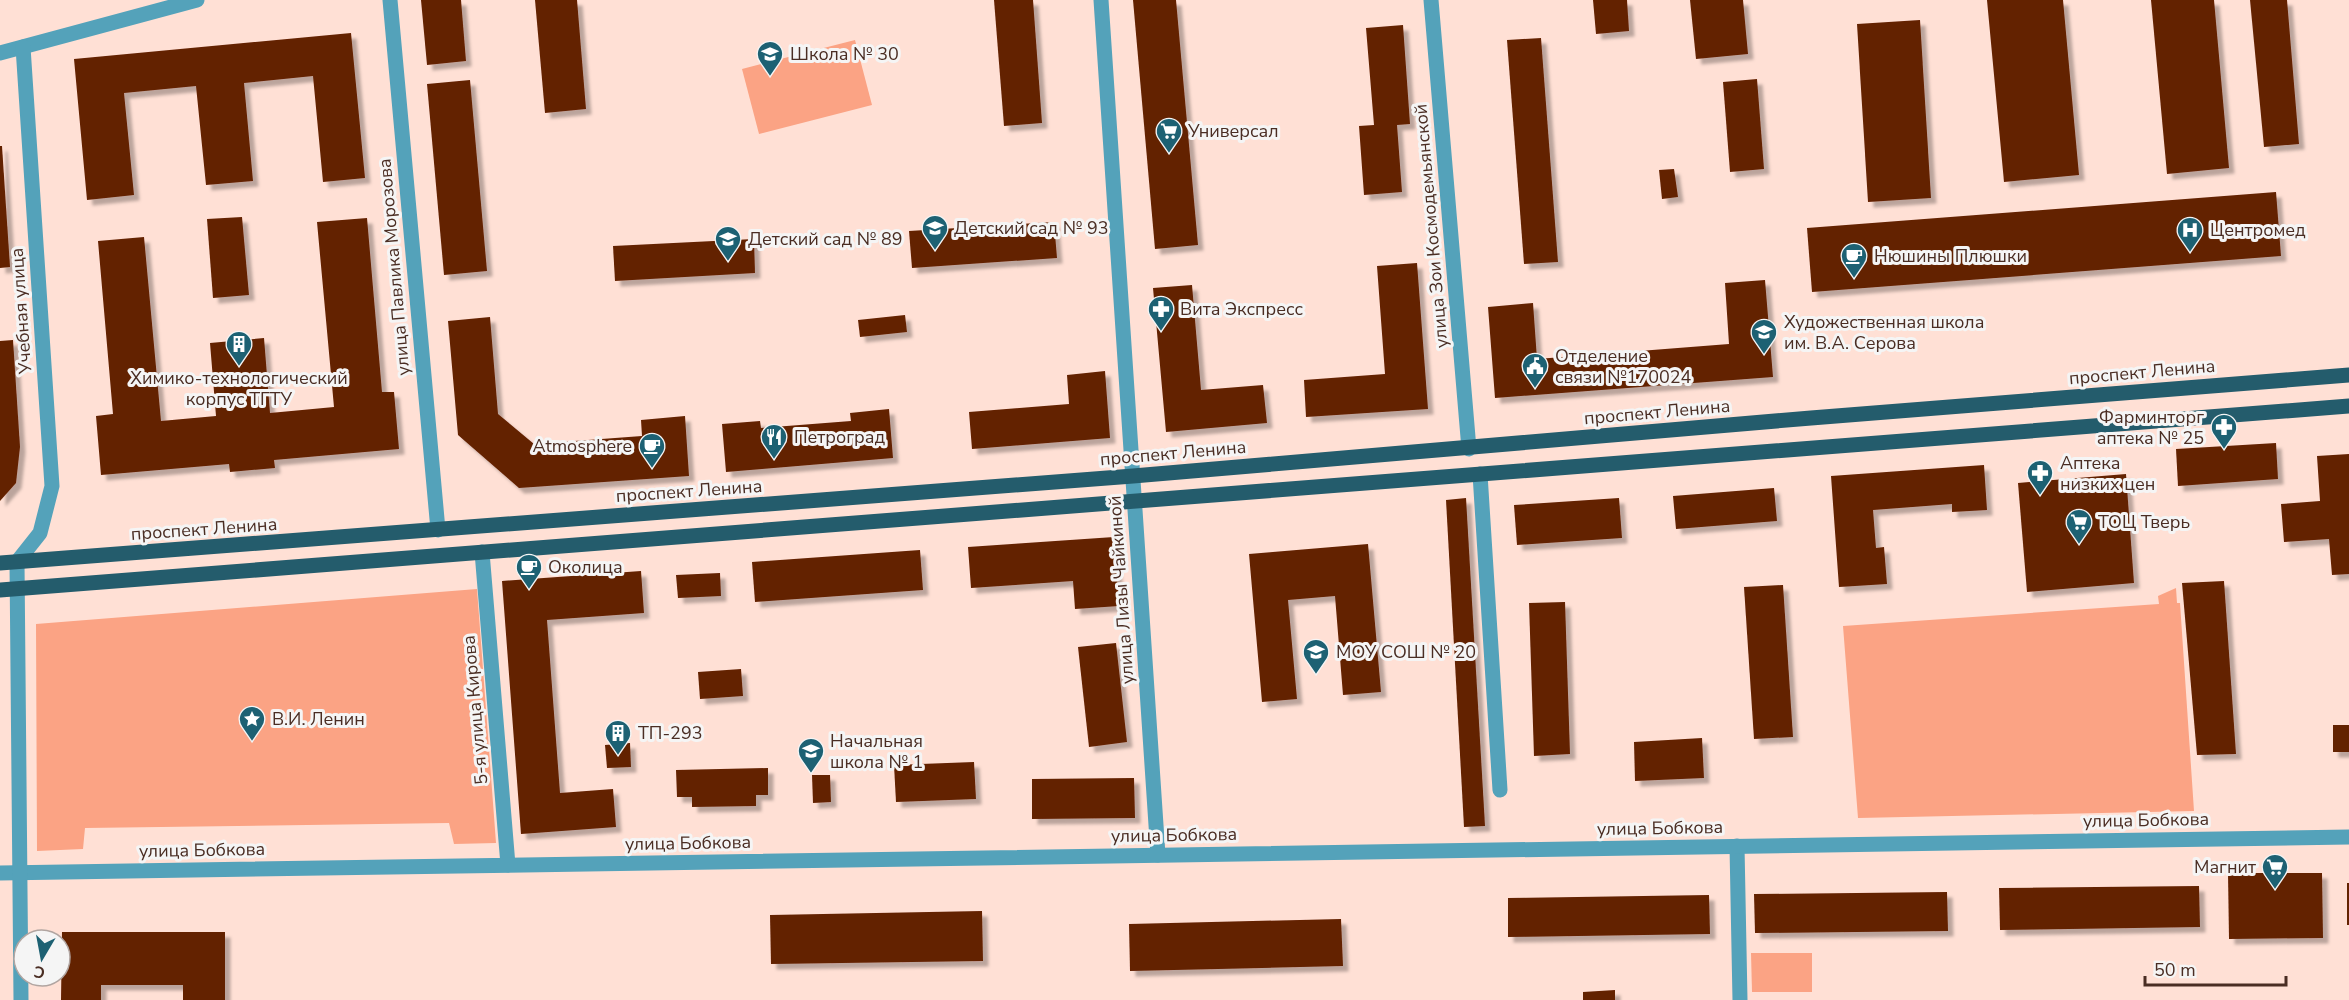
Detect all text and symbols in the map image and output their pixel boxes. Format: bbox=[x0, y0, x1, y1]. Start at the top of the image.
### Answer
school or university icon: Школа № 30 bbox=[755, 39, 785, 77]
place label: Школа № 30 bbox=[790, 42, 899, 66]
street label: улица Зои Космодемьянской bbox=[1408, 103, 1454, 349]
supermarket icon: Универсал bbox=[1154, 116, 1184, 154]
place label: Универсал bbox=[1187, 119, 1279, 143]
street label: улица Павлика Морозова bbox=[373, 157, 415, 377]
school or university icon: Детский сад № 93 bbox=[920, 213, 950, 251]
hospital icon: Центромед bbox=[2175, 215, 2205, 253]
place label: Детский сад № 93 bbox=[954, 216, 1109, 240]
place label: Центромед bbox=[2210, 218, 2306, 242]
school or university icon: Детский сад № 89 bbox=[713, 224, 743, 262]
place label: Детский сад № 89 bbox=[748, 227, 903, 251]
cafe icon: Нюшины Плюшки bbox=[1839, 241, 1869, 279]
place label: Нюшины Плюшки bbox=[1874, 244, 2027, 268]
street label: Учебная улица bbox=[5, 247, 37, 376]
pharmacy icon: Вита Экспресс bbox=[1146, 294, 1176, 332]
place label: Вита Экспресс bbox=[1180, 297, 1304, 321]
place label: Художественная школа им. В.А. Серова bbox=[1784, 310, 1984, 355]
school or university icon: Художественная школа им. В.А. Серова bbox=[1749, 317, 1779, 355]
building icon: Химико-технологический корпус ТГТУ bbox=[224, 329, 254, 367]
place label: Отделение связи №170024 bbox=[1555, 344, 1692, 389]
public building icon: Отделение связи №170024 bbox=[1520, 351, 1550, 389]
street label: проспект Ленина bbox=[2068, 354, 2216, 390]
place label: Химико-технологический корпус ТГТУ bbox=[130, 366, 348, 411]
street label: проспект Ленина bbox=[1583, 394, 1731, 430]
place label: Фарминторг аптека № 25 bbox=[2097, 405, 2204, 450]
pharmacy icon: Фарминторг аптека № 25 bbox=[2209, 412, 2239, 450]
restaurant icon: Петроград bbox=[759, 422, 789, 460]
place label: Петроград bbox=[794, 425, 885, 449]
cafe icon: Atmosphere bbox=[637, 431, 667, 469]
place label: Atmosphere bbox=[533, 434, 632, 458]
street label: проспект Ленина bbox=[1099, 435, 1247, 471]
place label: Аптека низких цен bbox=[2060, 451, 2155, 496]
pharmacy icon: Аптека низких цен bbox=[2025, 458, 2055, 496]
street label: проспект Ленина bbox=[615, 474, 763, 508]
street label: улица Лизы Чайкиной bbox=[1102, 495, 1140, 685]
supermarket icon: ТОЦ Тверь bbox=[2064, 507, 2094, 545]
place label: ТОЦ Тверь bbox=[2098, 510, 2190, 534]
street label: проспект Ленина bbox=[130, 512, 278, 546]
cafe icon: Околица bbox=[514, 552, 544, 590]
place label: Околица bbox=[548, 555, 623, 579]
street label: 5-я улица Кирова bbox=[457, 634, 493, 786]
school or university icon: МОУ СОШ № 20 bbox=[1301, 637, 1331, 675]
place label: МОУ СОШ № 20 bbox=[1336, 640, 1476, 664]
place icon: В.И. Ленин bbox=[237, 704, 267, 742]
place label: В.И. Ленин bbox=[272, 707, 365, 731]
building icon: ТП-293 bbox=[603, 718, 633, 756]
place label: ТП-293 bbox=[638, 721, 702, 745]
place label: Начальная школа № 1 bbox=[830, 729, 923, 774]
school or university icon: Начальная школа № 1 bbox=[796, 736, 826, 774]
street label: улица Бобкова bbox=[2083, 807, 2209, 833]
street label: улица Бобкова bbox=[1597, 815, 1723, 841]
street label: улица Бобкова bbox=[1111, 822, 1237, 848]
street label: улица Бобкова bbox=[625, 830, 751, 856]
street label: улица Бобкова bbox=[139, 837, 265, 863]
supermarket icon: Магнит bbox=[2260, 852, 2290, 890]
place label: Магнит bbox=[2194, 855, 2256, 879]
north arrow bbox=[12, 928, 72, 988]
scale bar bbox=[2145, 949, 2286, 987]
text: 50 m bbox=[2154, 958, 2196, 982]
text: С bbox=[32, 960, 47, 984]

